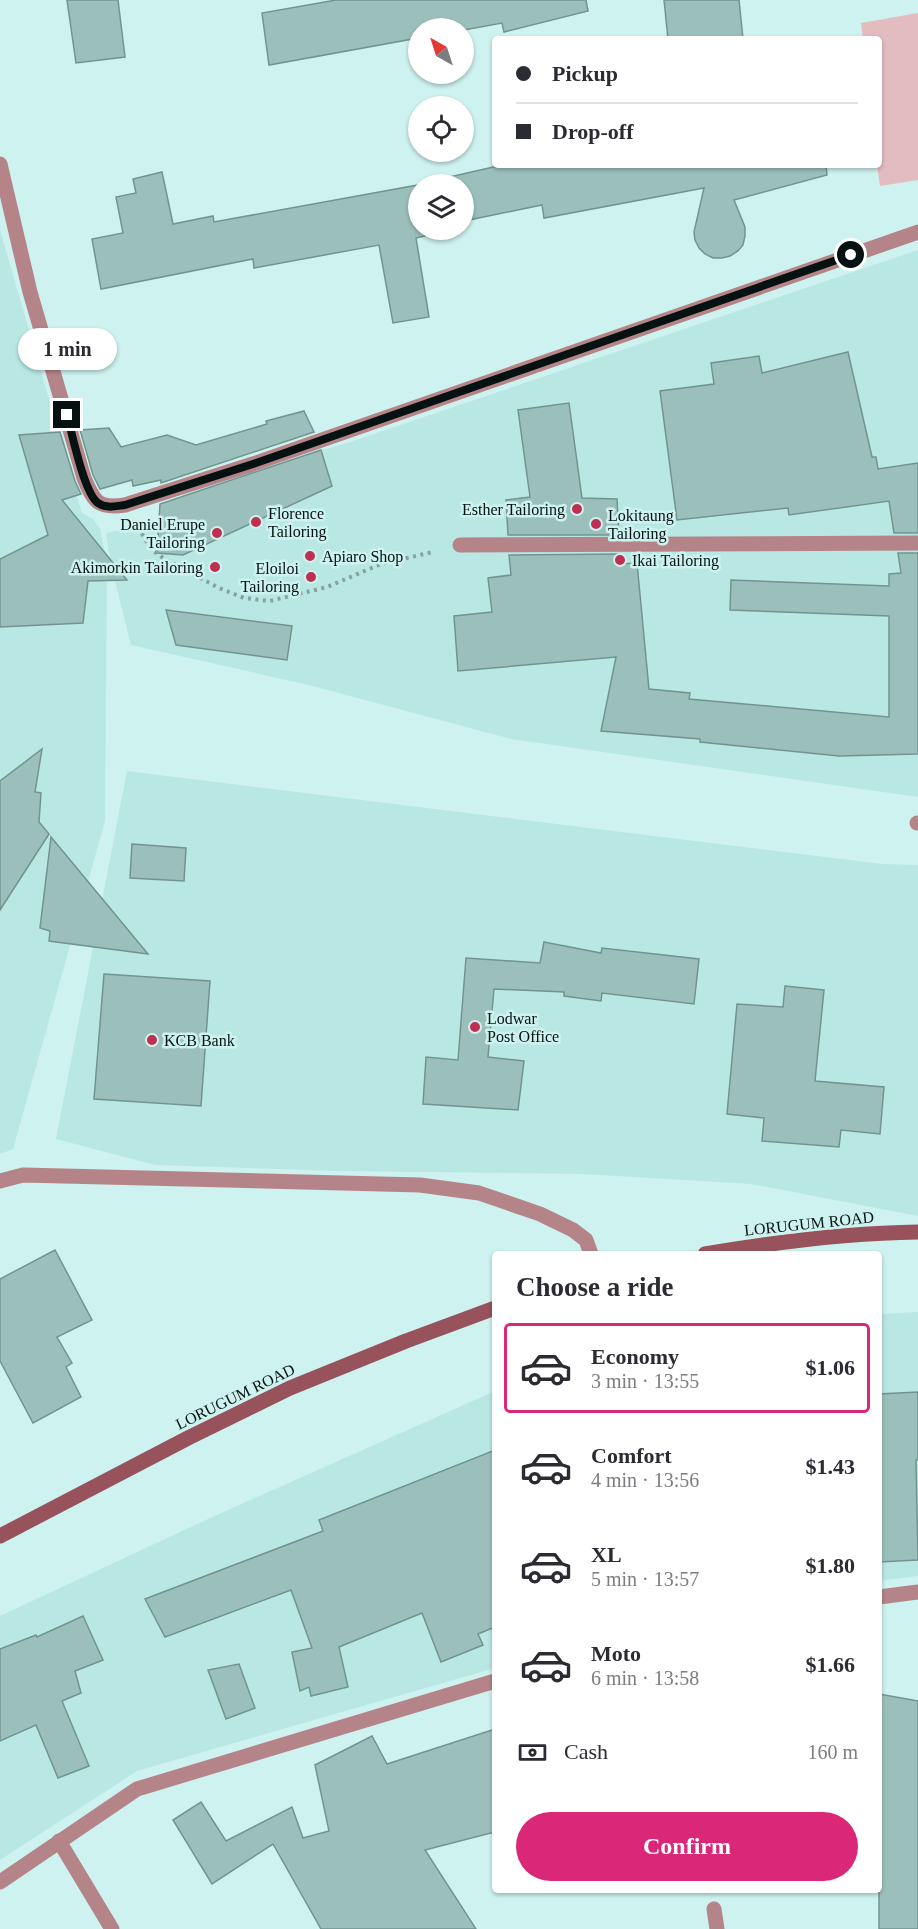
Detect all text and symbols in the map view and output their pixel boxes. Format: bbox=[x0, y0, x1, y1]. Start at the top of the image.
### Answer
north arrow bbox=[408, 18, 474, 84]
map controls bbox=[408, 18, 474, 240]
text: Pickup bbox=[552, 61, 618, 86]
button: locate bbox=[408, 96, 474, 162]
text: Drop-off bbox=[552, 119, 633, 144]
button: layers bbox=[408, 174, 474, 240]
route start bbox=[837, 241, 864, 268]
callout: 1 min bbox=[17, 328, 116, 370]
text: 1 min bbox=[43, 338, 92, 360]
route end bbox=[53, 401, 80, 428]
place label: Esther Tailoring bbox=[462, 501, 565, 519]
marker: Esther Tailoring bbox=[570, 502, 584, 516]
place label: Florence Tailoring bbox=[268, 505, 326, 541]
place label: Lokitaung Tailoring bbox=[608, 507, 674, 543]
marker: Florence Tailoring bbox=[249, 515, 263, 529]
place label: Daniel Erupe Tailoring bbox=[120, 516, 205, 552]
marker: Lokitaung Tailoring bbox=[589, 517, 603, 531]
marker: Daniel Erupe Tailoring bbox=[210, 526, 224, 540]
place label: Apiaro Shop bbox=[322, 548, 403, 566]
marker: Apiaro Shop bbox=[303, 549, 317, 563]
place label: Ikai Tailoring bbox=[632, 552, 719, 570]
marker: Ikai Tailoring bbox=[613, 553, 627, 567]
place label: Akimorkin Tailoring bbox=[71, 559, 203, 577]
marker: Akimorkin Tailoring bbox=[208, 560, 222, 574]
place label: Eloiloi Tailoring bbox=[241, 560, 300, 596]
marker: Eloiloi Tailoring bbox=[304, 570, 318, 584]
place label: Lodwar Post Office bbox=[487, 1010, 559, 1045]
marker: Lodwar Post Office bbox=[468, 1020, 482, 1034]
place label: KCB Bank bbox=[164, 1032, 235, 1049]
marker: KCB Bank bbox=[145, 1033, 159, 1047]
street label: LORUGUM ROAD bbox=[743, 1208, 875, 1239]
text: Choose a ride bbox=[516, 1272, 674, 1302]
icon: car bbox=[519, 1341, 573, 1395]
text: Economy bbox=[591, 1344, 679, 1369]
text: $1.06 bbox=[806, 1355, 855, 1380]
street label: LORUGUM ROAD bbox=[173, 1360, 297, 1433]
text: 3 min · 13:55 bbox=[591, 1370, 699, 1392]
icon: car bbox=[519, 1440, 573, 1494]
text: Comfort bbox=[591, 1443, 672, 1468]
text: $1.43 bbox=[806, 1454, 855, 1479]
text: 4 min · 13:56 bbox=[591, 1469, 699, 1491]
icon: car bbox=[519, 1539, 573, 1593]
text: XL bbox=[591, 1542, 622, 1567]
text: $1.80 bbox=[806, 1553, 855, 1578]
text: 5 min · 13:57 bbox=[591, 1568, 699, 1590]
icon: car bbox=[519, 1638, 573, 1692]
text: Moto bbox=[591, 1641, 641, 1666]
text: $1.66 bbox=[806, 1652, 855, 1677]
text: 6 min · 13:58 bbox=[591, 1667, 699, 1689]
icon: cash bbox=[516, 1736, 549, 1769]
text: Cash bbox=[564, 1739, 608, 1764]
text: 160 m bbox=[807, 1741, 858, 1763]
button: Confirm bbox=[516, 1812, 858, 1881]

